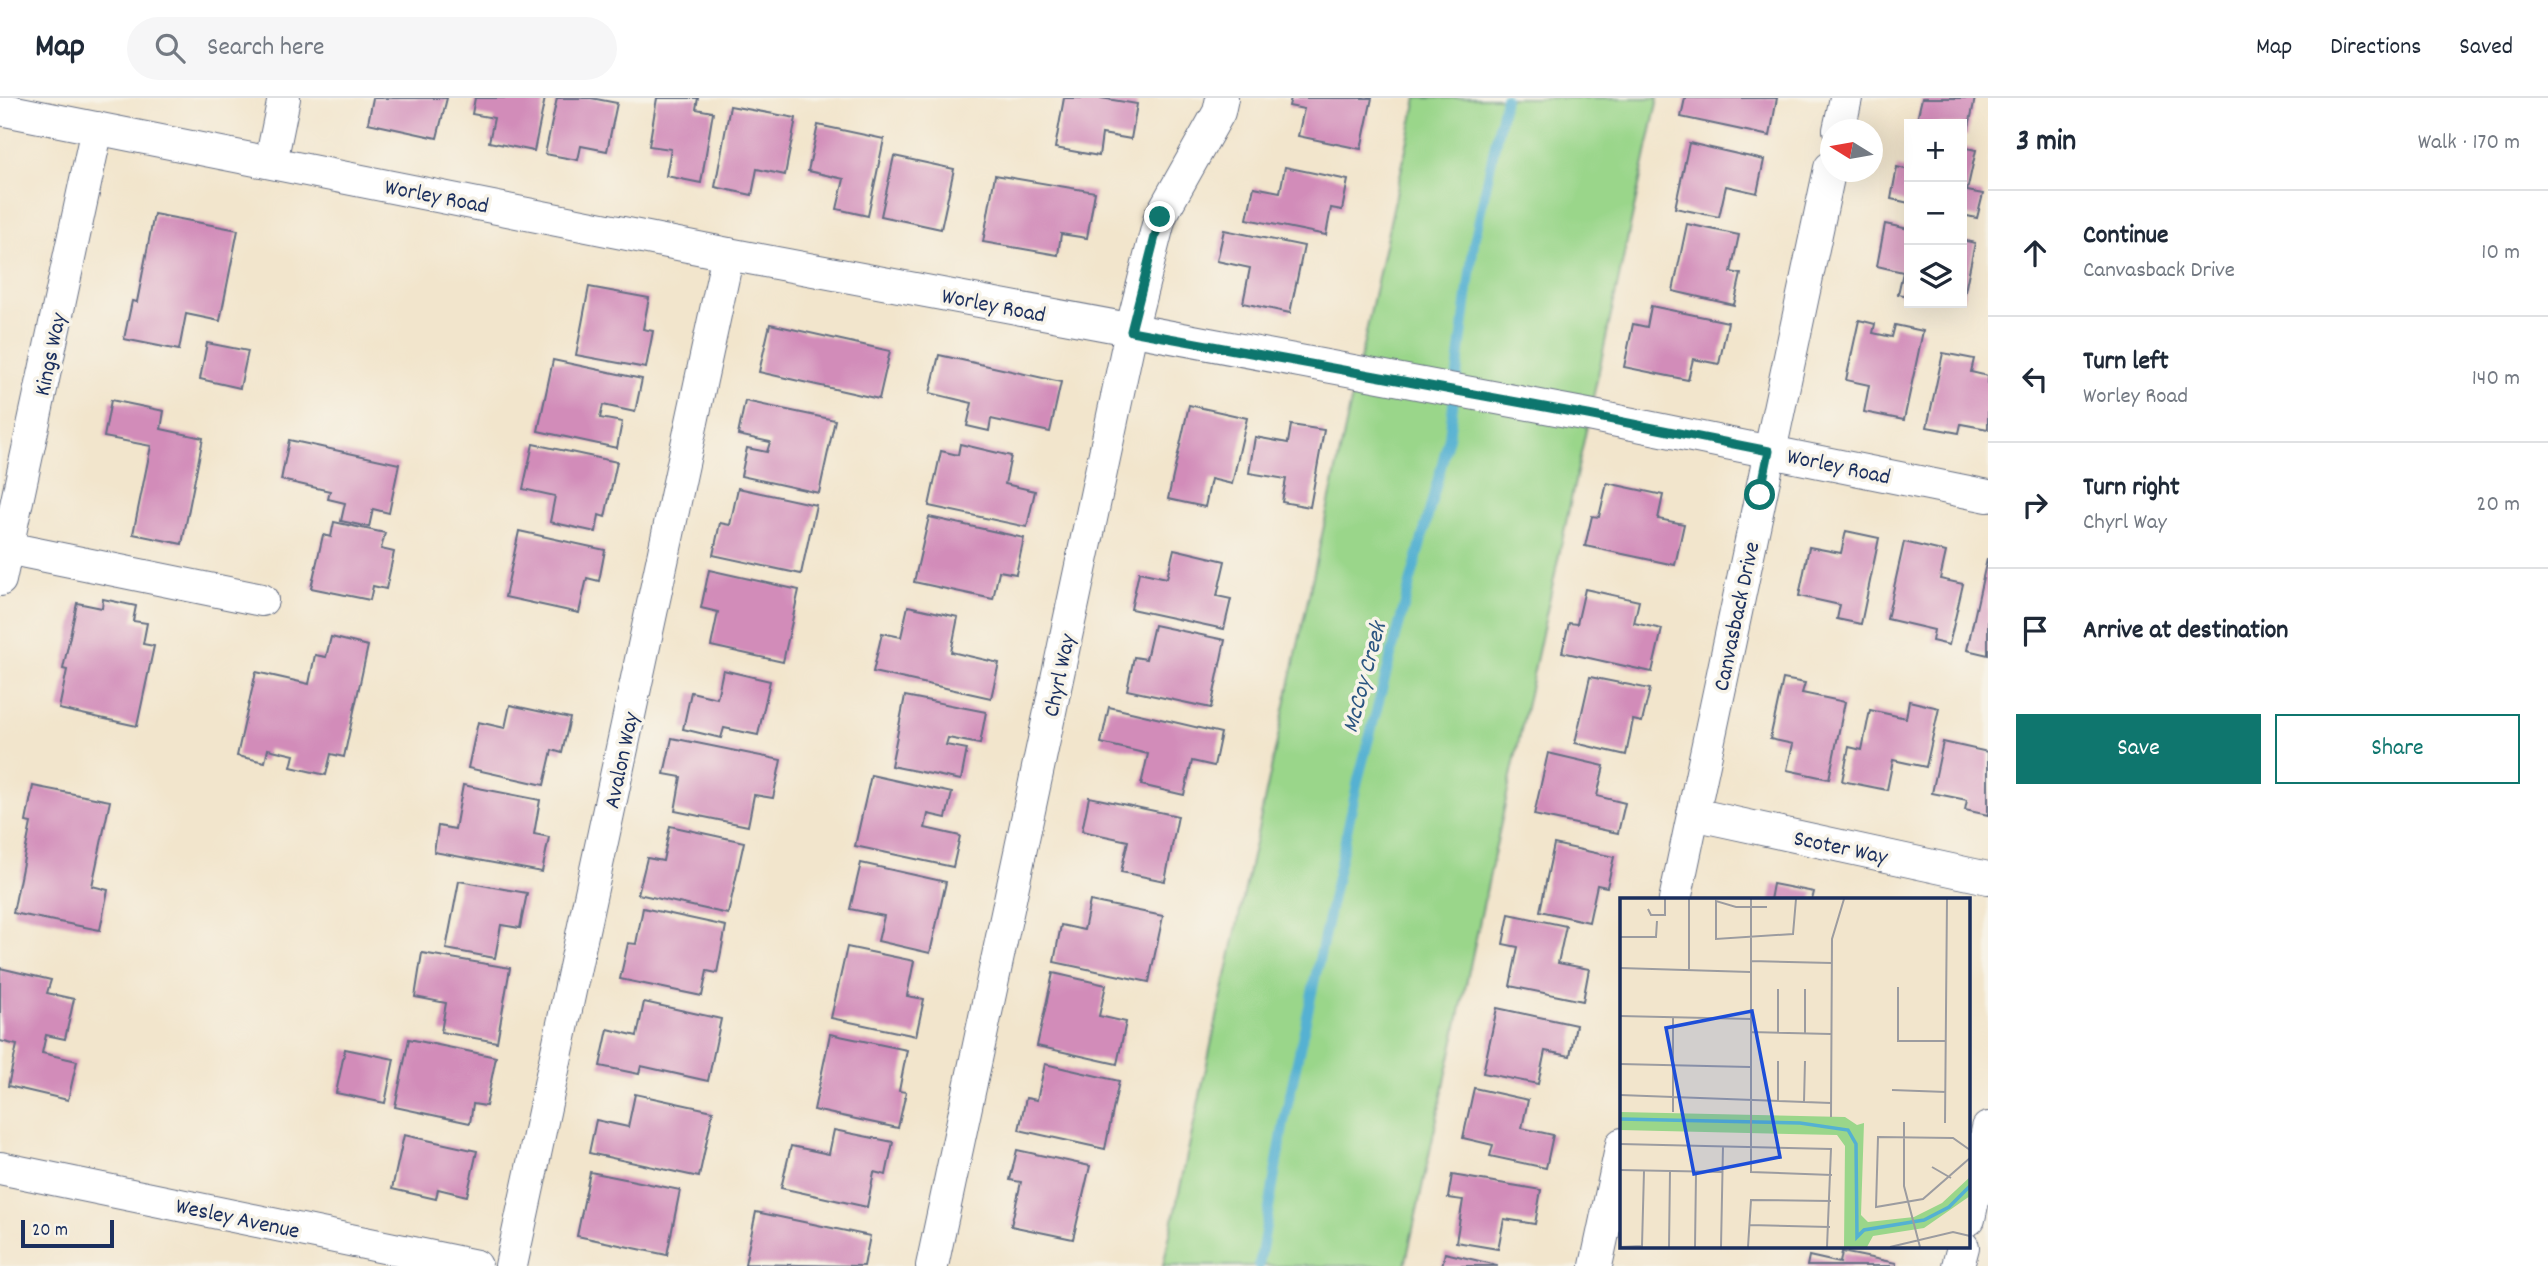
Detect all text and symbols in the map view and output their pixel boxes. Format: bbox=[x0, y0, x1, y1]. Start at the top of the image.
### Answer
search box bbox=[127, 17, 617, 80]
text: Map bbox=[35, 25, 85, 72]
icon: search bbox=[151, 29, 189, 67]
text: Search here bbox=[207, 30, 325, 67]
text: Map bbox=[2256, 31, 2292, 65]
text: Directions bbox=[2330, 31, 2421, 65]
text: Saved bbox=[2459, 31, 2513, 65]
north arrow bbox=[1820, 119, 1883, 182]
map controls bbox=[1904, 119, 1967, 308]
button: + bbox=[1904, 119, 1967, 182]
text: 3 min bbox=[2016, 122, 2076, 165]
text: Walk · 170 m bbox=[2418, 127, 2520, 160]
street label: Worley Road bbox=[382, 172, 491, 225]
button: − bbox=[1904, 182, 1967, 245]
route end bbox=[1144, 201, 1175, 232]
text: Continue bbox=[2083, 218, 2168, 255]
icon: ahead bbox=[2016, 234, 2054, 272]
text: 10 m bbox=[2481, 237, 2520, 270]
button: layers bbox=[1904, 245, 1967, 308]
text: Canvasback Drive bbox=[2083, 255, 2235, 288]
street label: Worley Road bbox=[939, 281, 1048, 334]
street label: Kings Way bbox=[28, 310, 77, 399]
text: Turn left bbox=[2083, 344, 2169, 381]
icon: left bbox=[2016, 360, 2054, 398]
text: 140 m bbox=[2472, 363, 2520, 396]
text: Worley Road bbox=[2083, 381, 2188, 414]
street label: Worley Road bbox=[1783, 441, 1893, 495]
text: Turn right bbox=[2083, 470, 2180, 507]
route start bbox=[1744, 479, 1775, 510]
icon: right bbox=[2016, 486, 2054, 524]
text: 20 m bbox=[2476, 489, 2520, 522]
text: Chyrl Way bbox=[2083, 507, 2167, 540]
street label: Canvasback Drive bbox=[1706, 539, 1770, 694]
icon: arrive bbox=[2016, 612, 2054, 650]
text: Arrive at destination bbox=[2083, 613, 2288, 650]
water label: McCoy Creek bbox=[1335, 617, 1398, 737]
street label: Chyrl Way bbox=[1037, 631, 1086, 720]
street label: Avalon Way bbox=[597, 709, 650, 812]
button: Save bbox=[2016, 714, 2261, 784]
button: Share bbox=[2275, 714, 2520, 784]
street label: Scoter Way bbox=[1790, 823, 1891, 876]
inset map bbox=[1620, 898, 1970, 1248]
street label: Wesley Avenue bbox=[172, 1191, 302, 1250]
scale bar bbox=[21, 1217, 114, 1249]
text: 20 m bbox=[32, 1218, 68, 1245]

